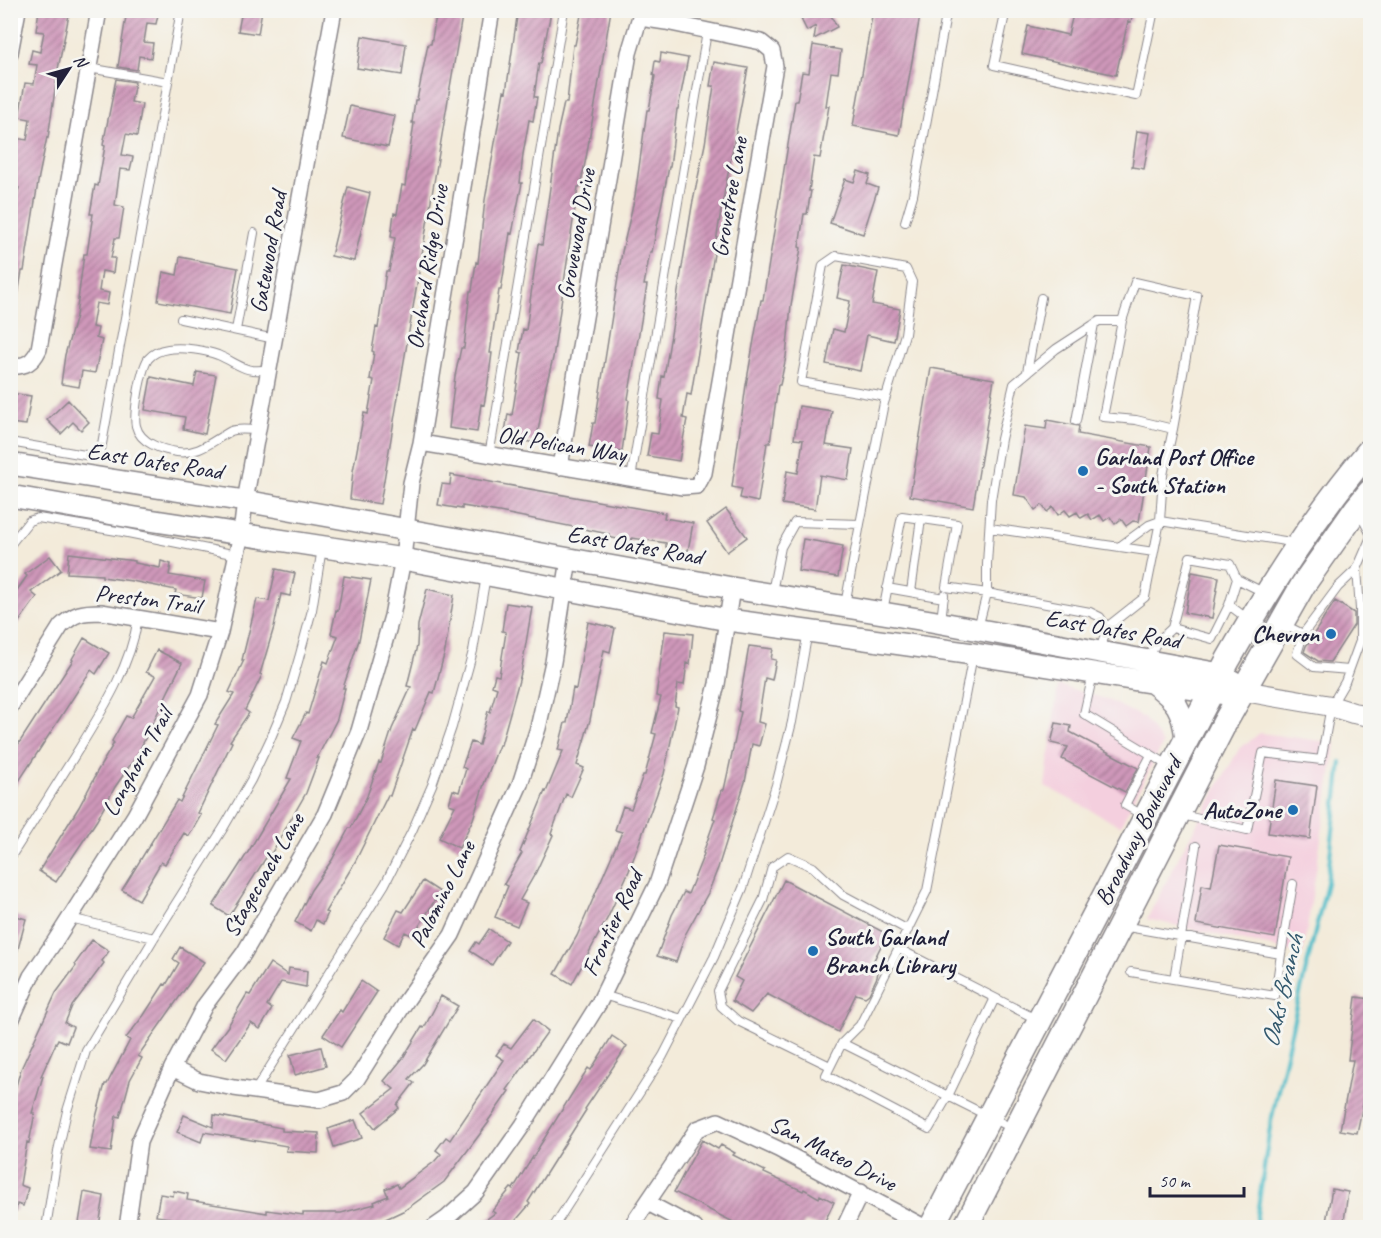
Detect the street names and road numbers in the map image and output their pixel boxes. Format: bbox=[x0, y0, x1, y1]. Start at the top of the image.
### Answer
street label: Grovetree Lane bbox=[704, 133, 755, 259]
street label: Grovewood Drive bbox=[550, 164, 603, 302]
street label: Orchard Ridge Drive bbox=[399, 181, 455, 351]
street label: Gatewood Road bbox=[243, 185, 294, 315]
street label: Old Pelican Way bbox=[496, 419, 630, 469]
street label: East Oates Road bbox=[85, 436, 228, 487]
street label: East Oates Road bbox=[565, 518, 708, 572]
street label: Preston Trail bbox=[94, 578, 206, 621]
street label: East Oates Road bbox=[1043, 602, 1186, 656]
street label: Longhorn Trail bbox=[95, 699, 181, 822]
street label: Broadway Boulevard bbox=[1088, 748, 1190, 910]
street label: Stagecoach Lane bbox=[215, 806, 312, 942]
street label: Palomino Lane bbox=[402, 834, 483, 952]
street label: Frontier Road bbox=[574, 862, 651, 981]
street label: San Mateo Drive bbox=[765, 1108, 903, 1199]

